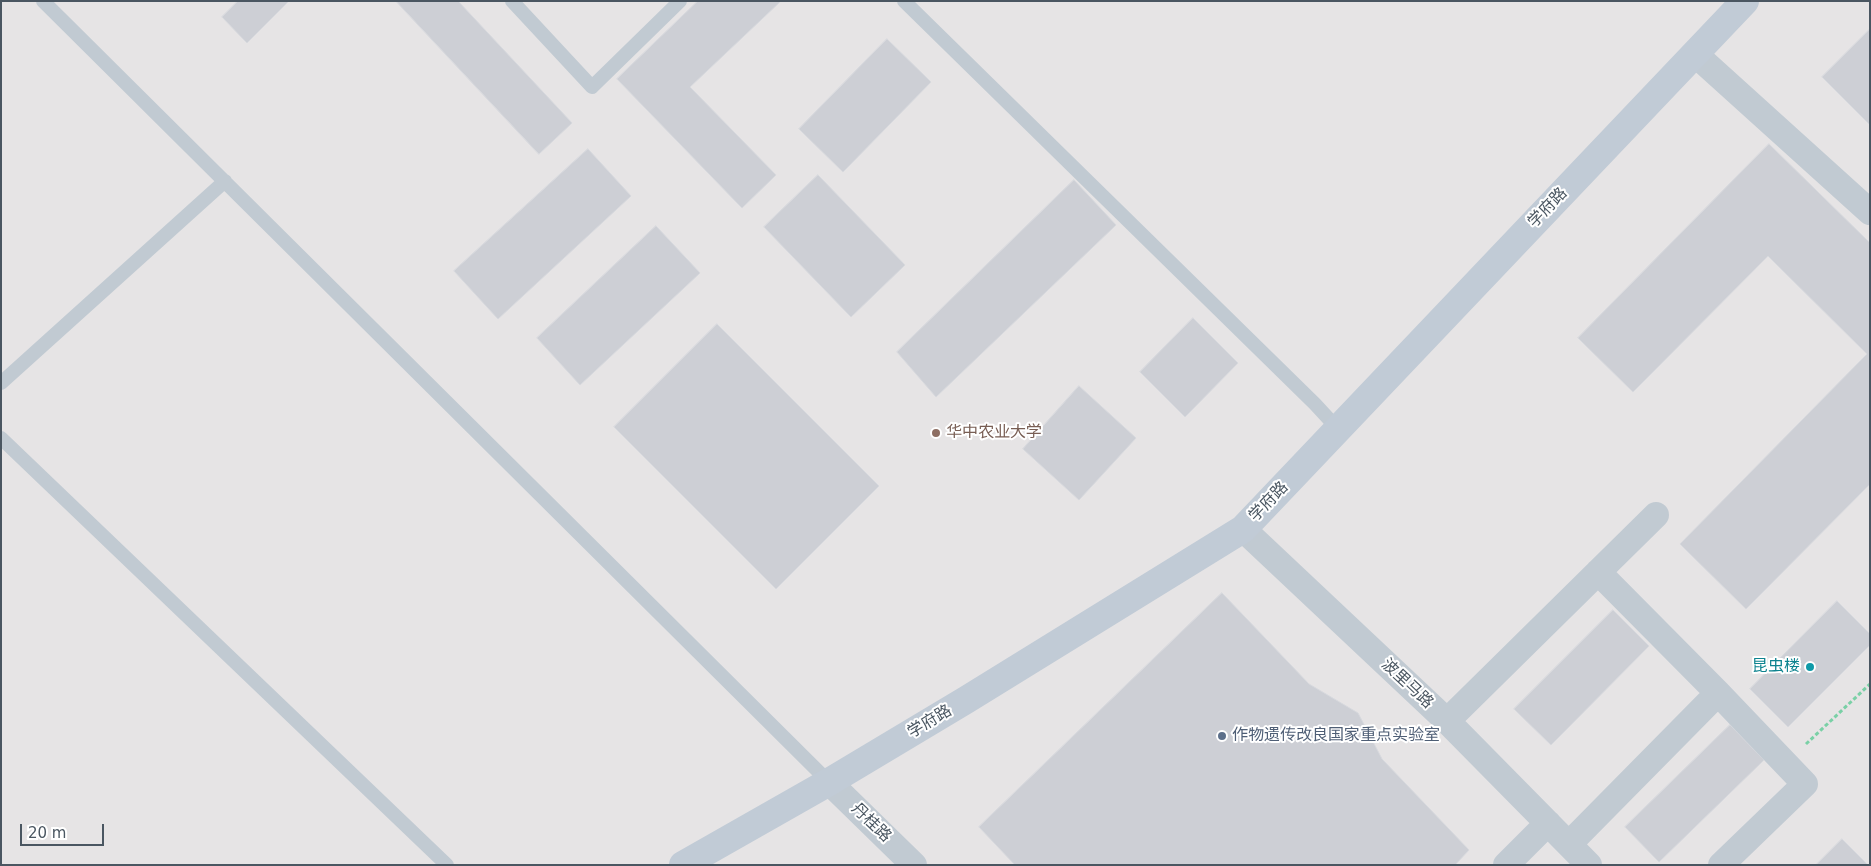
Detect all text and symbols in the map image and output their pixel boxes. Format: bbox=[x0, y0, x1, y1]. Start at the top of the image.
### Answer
street label: 学府路 bbox=[1524, 184, 1572, 232]
place label: 华中农业大学 bbox=[946, 423, 1042, 443]
marker: 华中农业大学 bbox=[930, 427, 942, 439]
street label: 学府路 bbox=[1245, 478, 1293, 526]
street label: 波里马路 bbox=[1377, 655, 1437, 713]
place label: 昆虫楼 bbox=[1752, 657, 1800, 677]
marker: 昆虫楼 bbox=[1804, 661, 1816, 673]
street label: 学府路 bbox=[904, 701, 956, 743]
place label: 作物遗传改良国家重点实验室 bbox=[1232, 726, 1440, 746]
marker: 作物遗传改良国家重点实验室 bbox=[1216, 730, 1228, 742]
street label: 丹桂路 bbox=[847, 799, 895, 847]
scale bar bbox=[22, 814, 106, 846]
text: 20 m bbox=[28, 824, 66, 842]

